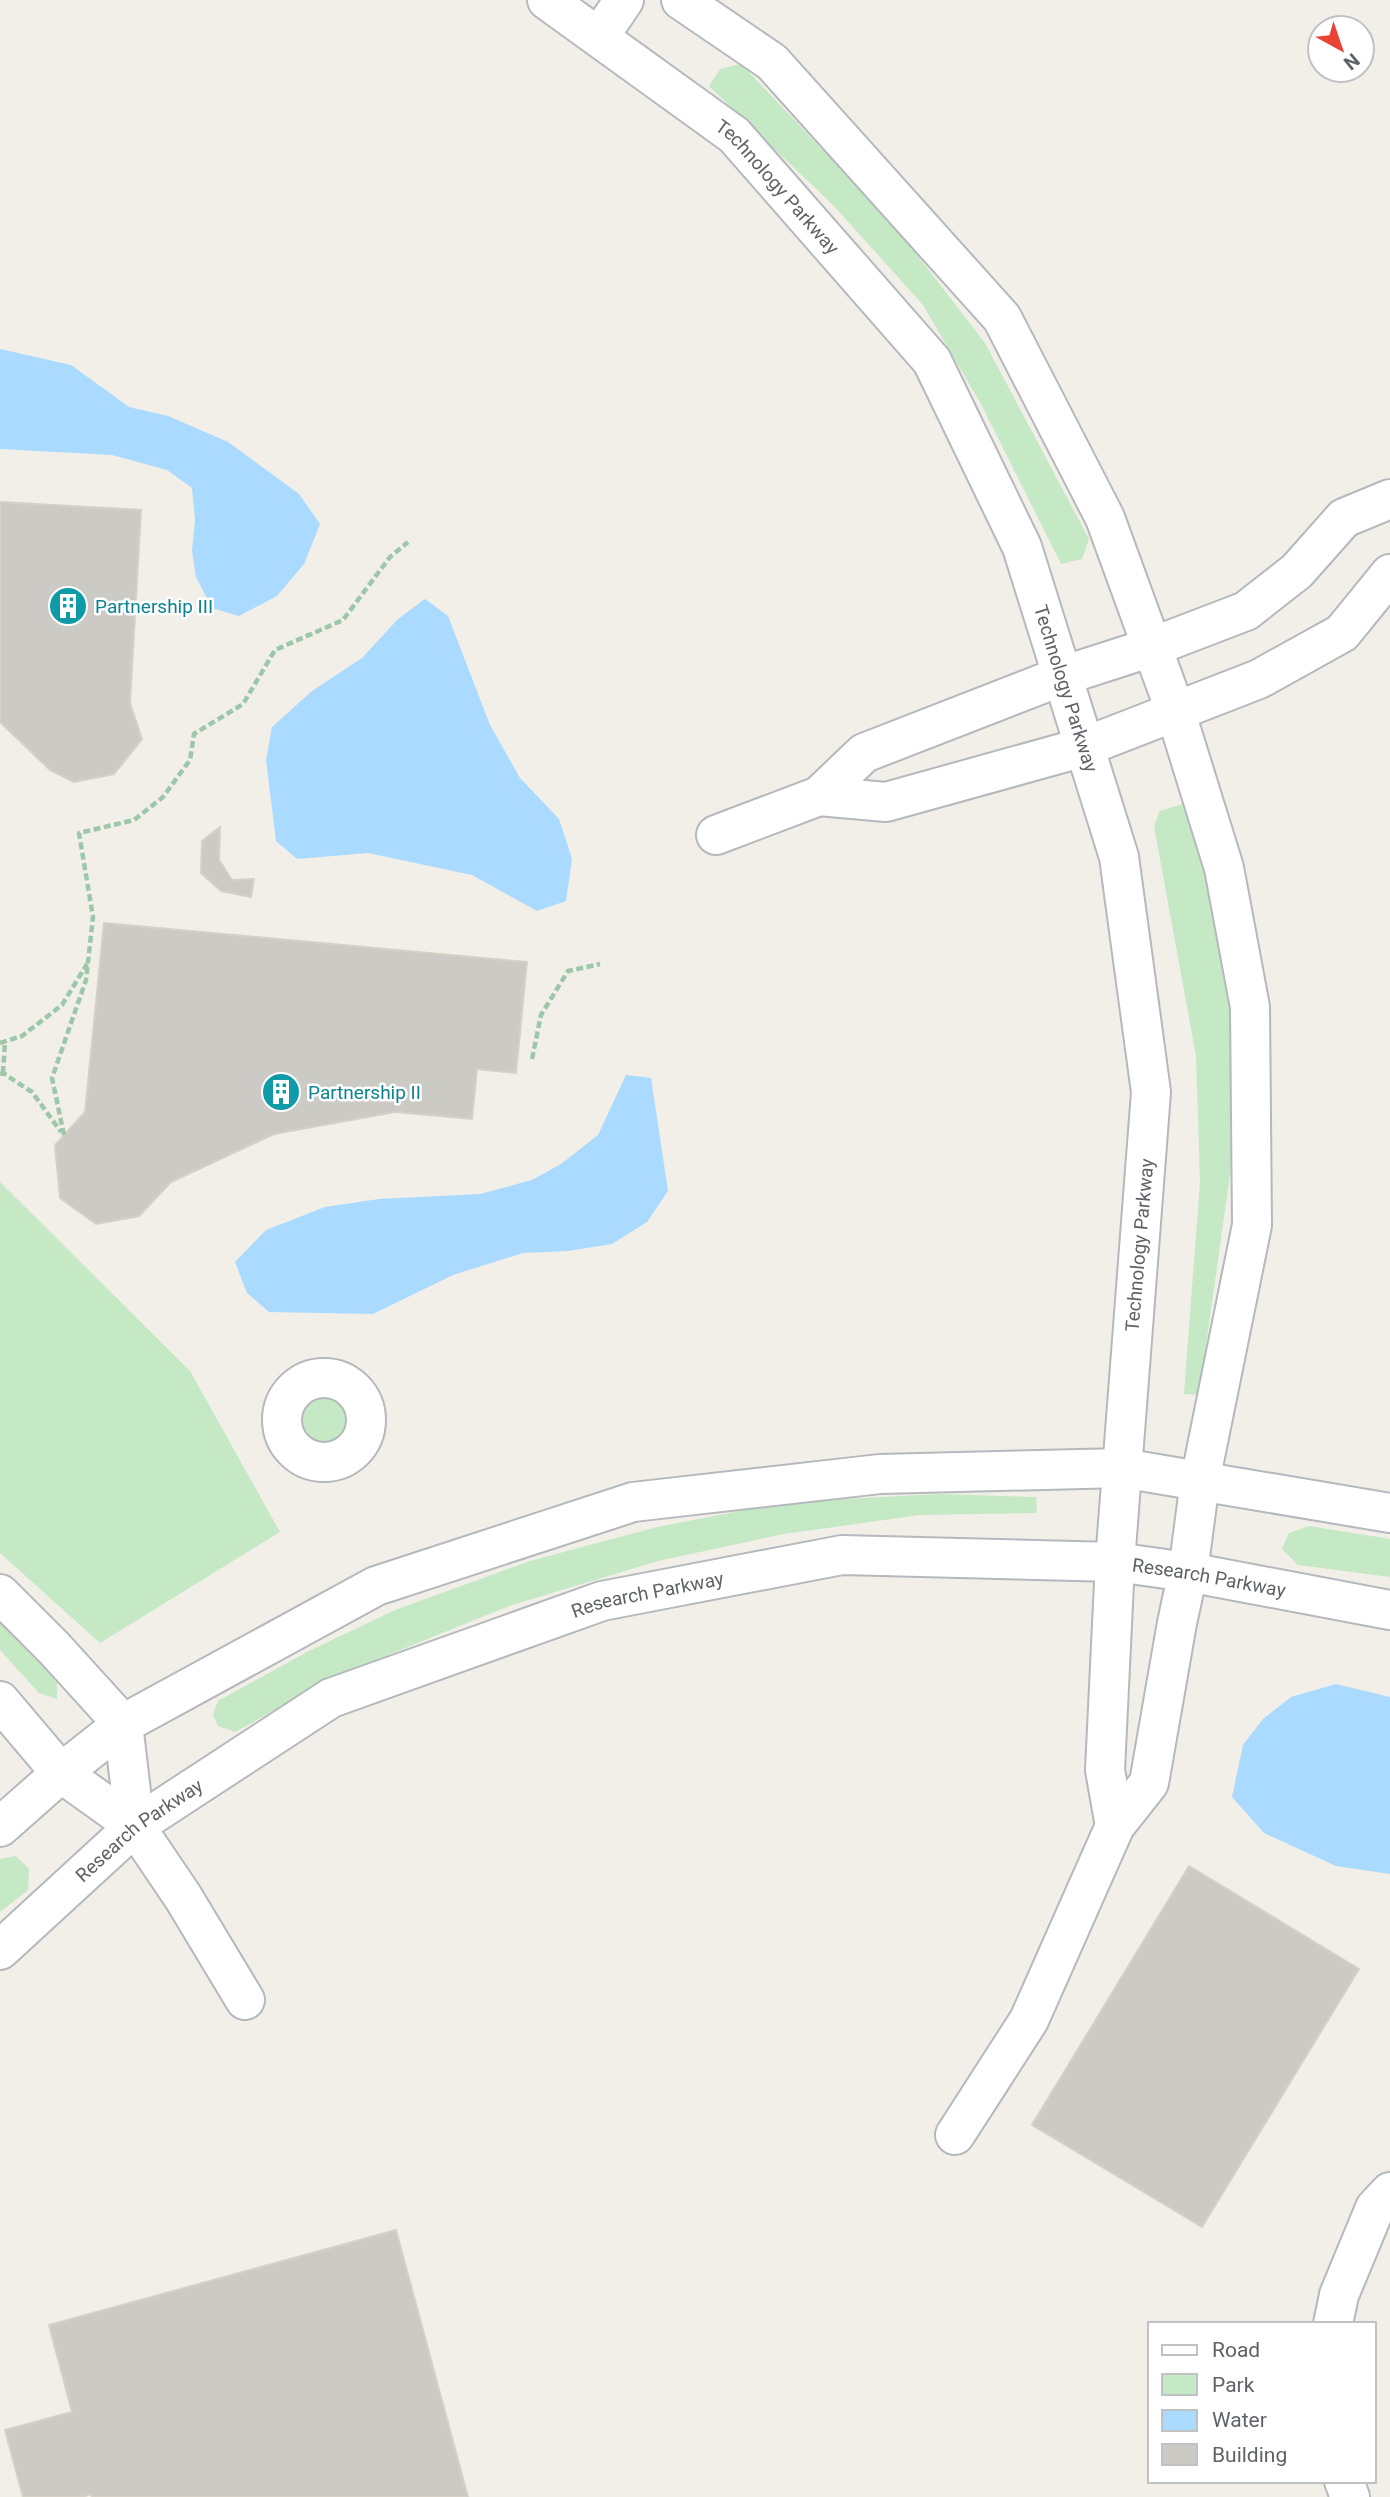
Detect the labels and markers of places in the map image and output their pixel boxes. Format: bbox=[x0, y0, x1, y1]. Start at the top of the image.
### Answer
building icon: Partnership III bbox=[47, 585, 89, 627]
place label: Partnership III bbox=[95, 595, 213, 618]
building icon: Partnership II bbox=[260, 1071, 302, 1113]
place label: Partnership II bbox=[308, 1081, 421, 1104]

